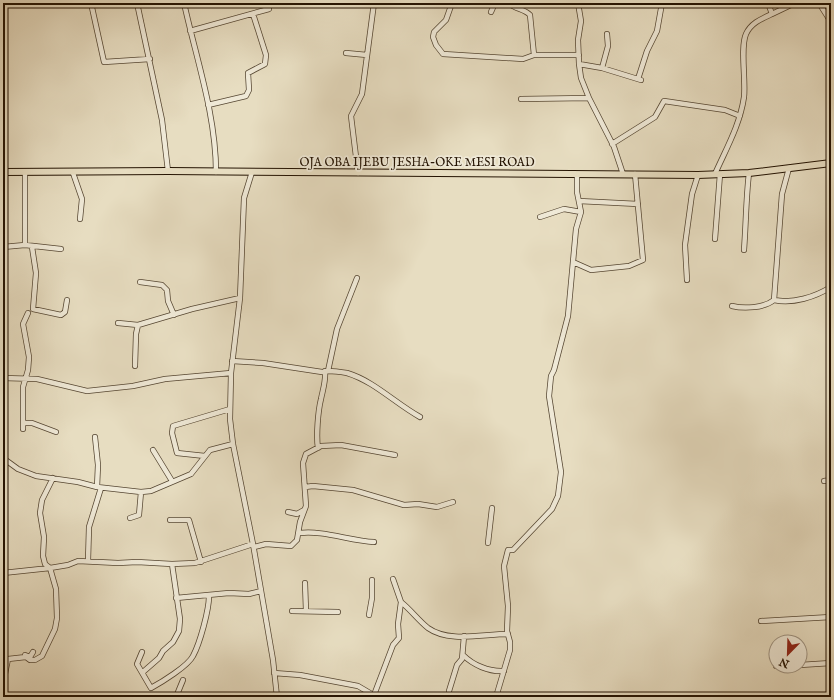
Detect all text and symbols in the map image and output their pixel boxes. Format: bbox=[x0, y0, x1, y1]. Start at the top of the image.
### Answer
street label: OJA OBA IJEBU JESHA-OKE MESI ROAD bbox=[299, 155, 535, 171]
north arrow bbox=[768, 634, 808, 674]
text: N bbox=[777, 654, 793, 671]

